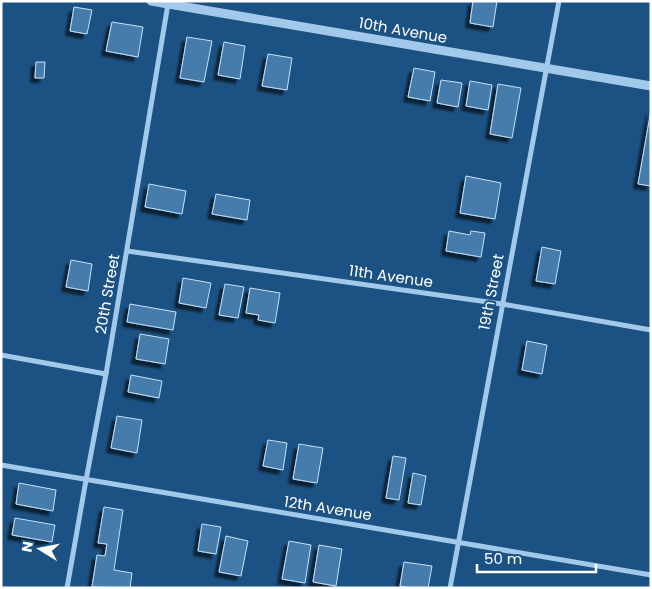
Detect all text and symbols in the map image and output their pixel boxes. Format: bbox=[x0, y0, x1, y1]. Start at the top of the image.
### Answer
street label: 10th Avenue bbox=[357, 12, 449, 48]
street label: 20th Street bbox=[90, 252, 124, 336]
street label: 19th Street bbox=[473, 252, 509, 332]
street label: 11th Avenue bbox=[347, 260, 435, 292]
street label: 12th Avenue bbox=[282, 491, 374, 525]
north arrow bbox=[15, 524, 65, 574]
text: N bbox=[16, 540, 38, 554]
scale bar bbox=[477, 542, 596, 574]
text: 50 m bbox=[484, 548, 522, 569]

